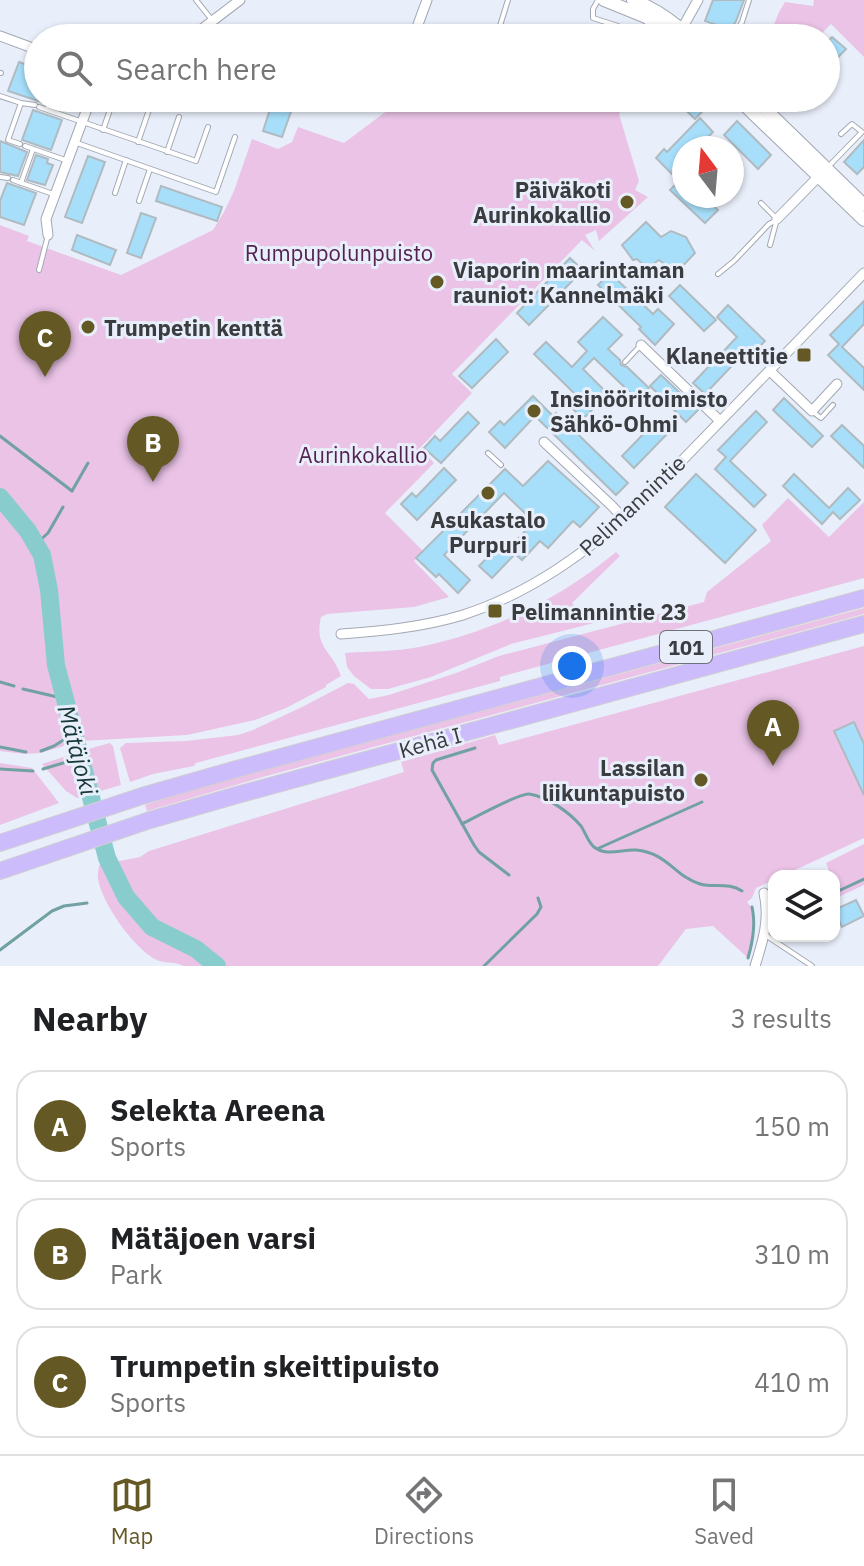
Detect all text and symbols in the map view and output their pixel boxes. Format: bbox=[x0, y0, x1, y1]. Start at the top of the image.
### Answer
search box bbox=[24, 24, 840, 112]
icon: search bbox=[52, 46, 96, 90]
text: Search here bbox=[116, 49, 277, 88]
north arrow bbox=[672, 136, 744, 208]
place label: Päiväkoti Aurinkokallio bbox=[473, 175, 611, 229]
marker: Päiväkoti Aurinkokallio bbox=[618, 193, 636, 211]
park label: Rumpupolunpuisto bbox=[245, 238, 433, 267]
place label: Viaporin maarintaman rauniot: Kannelmäki bbox=[453, 255, 685, 309]
marker: Viaporin maarintaman rauniot: Kannelmäki bbox=[428, 273, 446, 291]
pin: C bbox=[19, 311, 71, 377]
place label: Trumpetin kenttä bbox=[104, 313, 283, 342]
marker: Trumpetin kenttä bbox=[79, 318, 97, 336]
place label: Klaneettitie bbox=[666, 341, 788, 370]
marker: Klaneettitie bbox=[795, 346, 813, 364]
place label: Insinööritoimisto Sähkö-Ohmi bbox=[550, 384, 728, 438]
marker: Insinööritoimisto Sähkö-Ohmi bbox=[525, 402, 543, 420]
pin: B bbox=[127, 416, 179, 482]
park label: Aurinkokallio bbox=[298, 440, 428, 469]
street label: Pelimannintie bbox=[572, 448, 692, 562]
marker: Asukastalo Purpuri bbox=[479, 484, 497, 502]
place label: Asukastalo Purpuri bbox=[430, 505, 546, 559]
place label: Pelimannintie 23 bbox=[511, 597, 687, 626]
marker: Pelimannintie 23 bbox=[486, 602, 504, 620]
road number: 101 bbox=[660, 631, 712, 663]
your location bbox=[552, 646, 592, 686]
pin: A bbox=[747, 700, 799, 766]
water label: Mätäjoki bbox=[51, 701, 106, 799]
street label: Kehä I bbox=[395, 720, 465, 764]
place label: Lassilan liikuntapuisto bbox=[542, 753, 685, 807]
marker: Lassilan liikuntapuisto bbox=[692, 771, 710, 789]
map controls bbox=[768, 870, 840, 942]
button: layers bbox=[768, 870, 840, 942]
text: Nearby bbox=[32, 996, 147, 1040]
text: 3 results bbox=[730, 1001, 832, 1035]
text: Selekta Areena bbox=[110, 1090, 325, 1129]
text: A bbox=[51, 1109, 69, 1143]
text: 150 m bbox=[754, 1109, 830, 1143]
text: Sports bbox=[110, 1129, 186, 1163]
text: Mätäjoen varsi bbox=[110, 1218, 316, 1257]
text: B bbox=[51, 1237, 69, 1271]
text: 310 m bbox=[754, 1237, 830, 1271]
text: Park bbox=[110, 1257, 163, 1291]
text: Trumpetin skeittipuisto bbox=[110, 1346, 439, 1385]
text: C bbox=[52, 1365, 68, 1399]
text: 410 m bbox=[754, 1365, 830, 1399]
text: Sports bbox=[110, 1385, 186, 1419]
tab: Map bbox=[110, 1473, 154, 1550]
tab: Directions bbox=[374, 1473, 474, 1550]
tab: Saved bbox=[694, 1473, 754, 1550]

